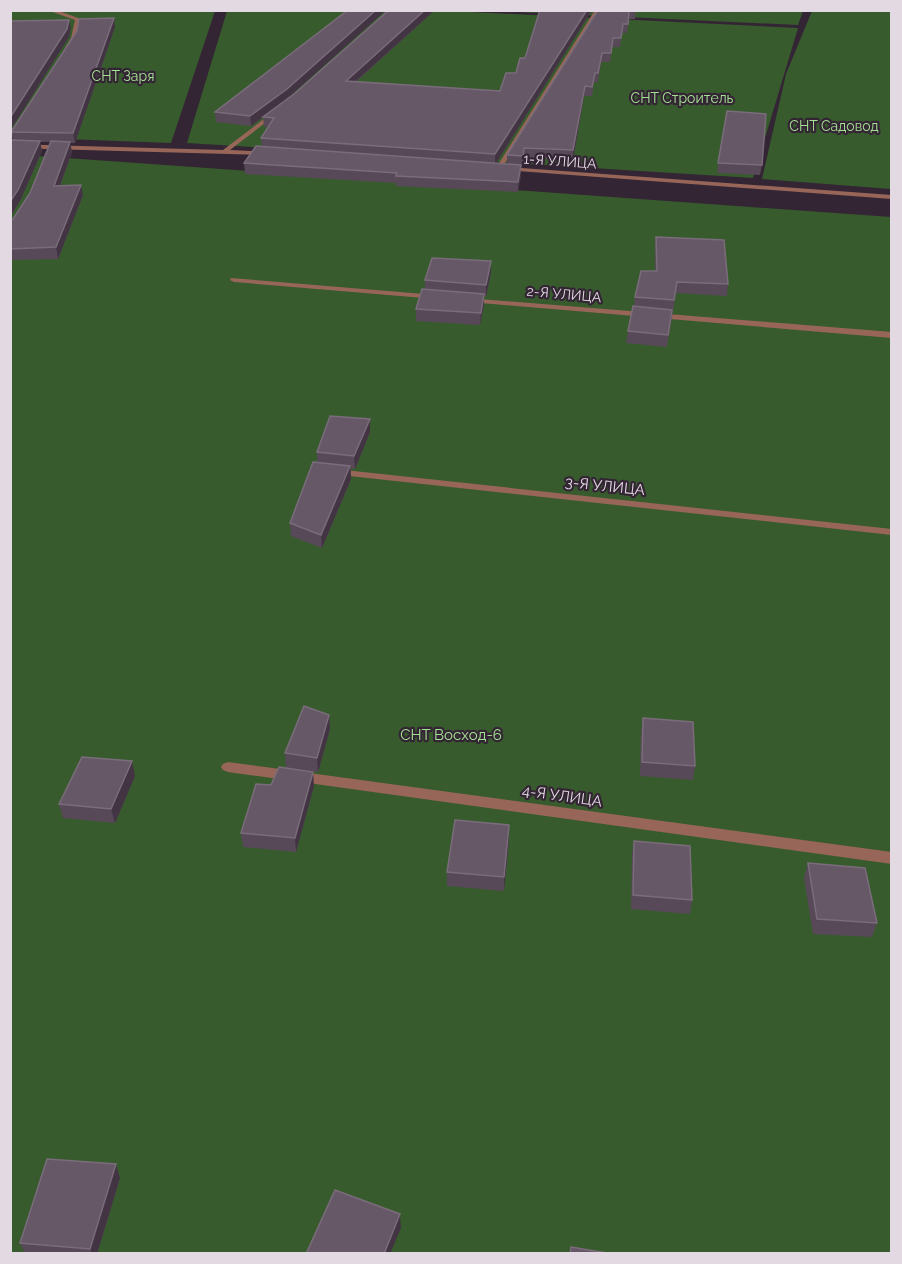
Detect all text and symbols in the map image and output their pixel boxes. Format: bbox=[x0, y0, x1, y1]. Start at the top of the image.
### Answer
park label: СНТ Заря bbox=[92, 68, 154, 84]
park label: СНТ Строитель bbox=[631, 90, 734, 106]
park label: СНТ Садовод bbox=[789, 118, 879, 134]
street label: 1-Я УЛИЦА bbox=[523, 150, 598, 172]
street label: 2-Я УЛИЦА bbox=[526, 283, 603, 305]
street label: 3-Я УЛИЦА bbox=[564, 473, 646, 499]
park label: СНТ Восход-6 bbox=[400, 726, 502, 744]
street label: 4-Я УЛИЦА bbox=[521, 781, 603, 811]

